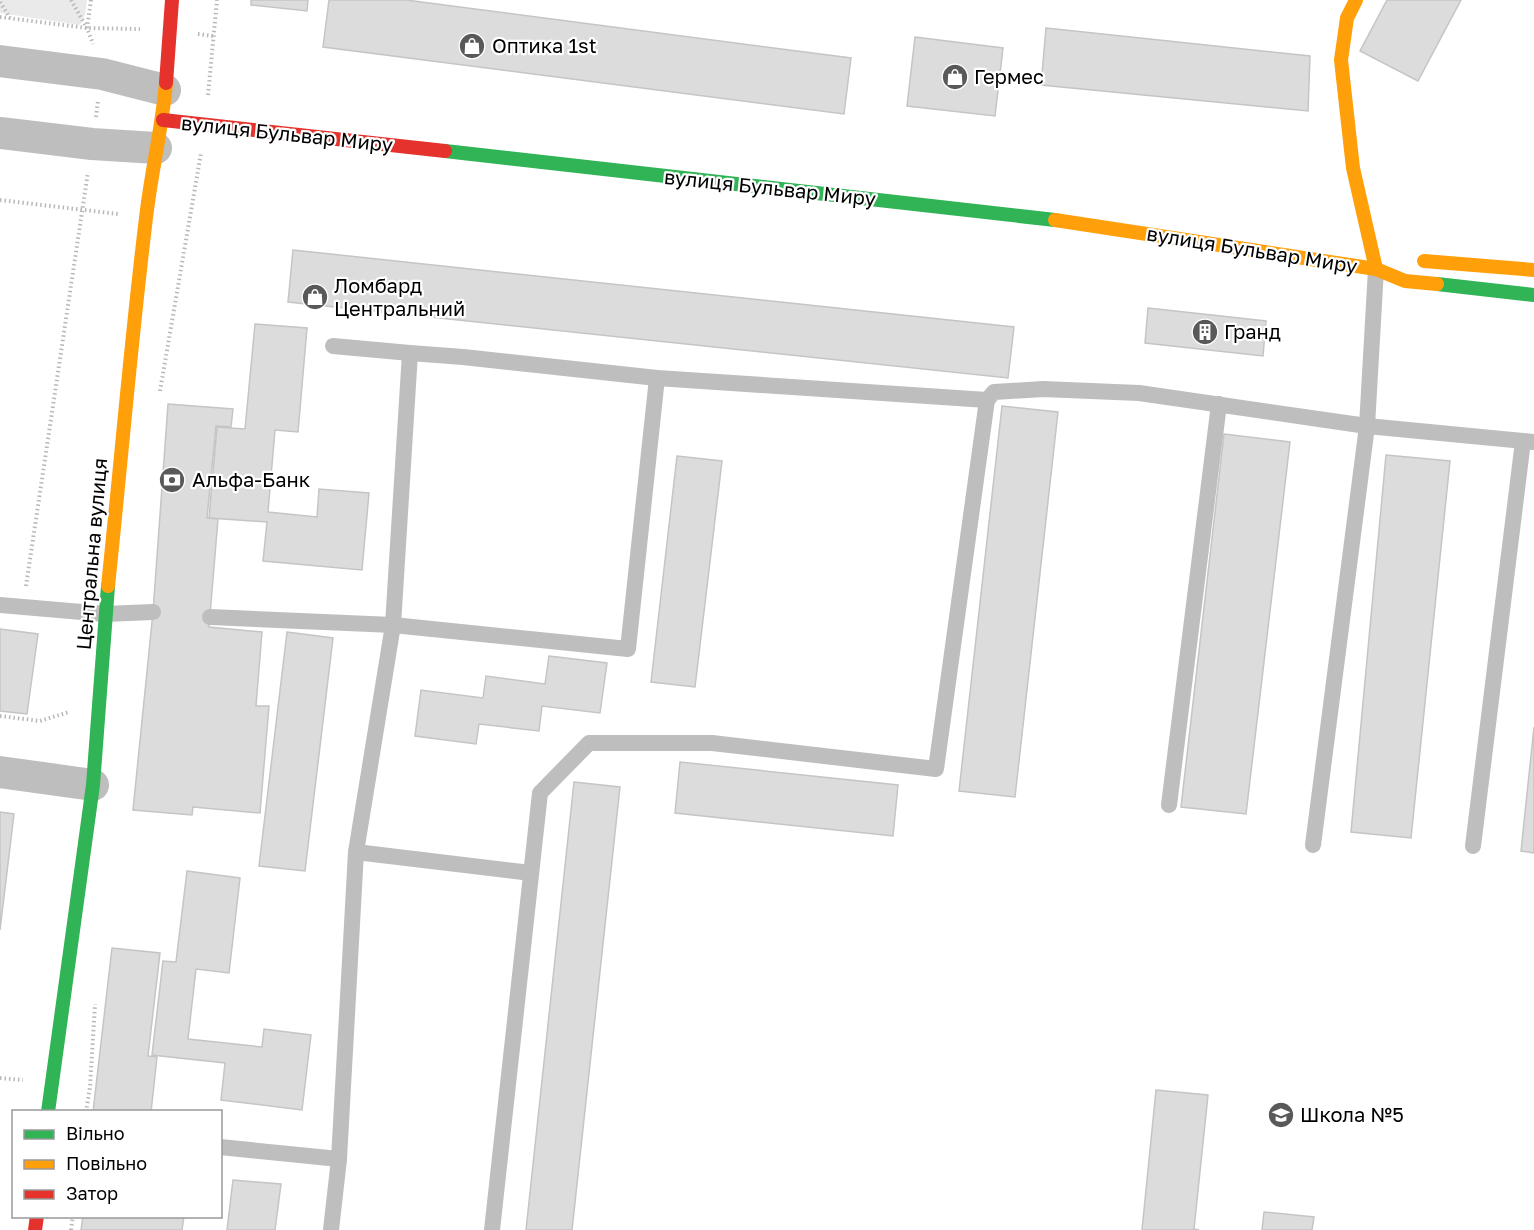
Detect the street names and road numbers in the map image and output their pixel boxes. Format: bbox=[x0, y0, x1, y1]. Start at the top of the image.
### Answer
street label: вулиця Бульвар Миру bbox=[180, 110, 394, 156]
street label: вулиця Бульвар Миру bbox=[663, 164, 877, 210]
street label: вулиця Бульвар Миру bbox=[1145, 221, 1359, 278]
street label: Центральна вулиця bbox=[71, 457, 111, 651]

